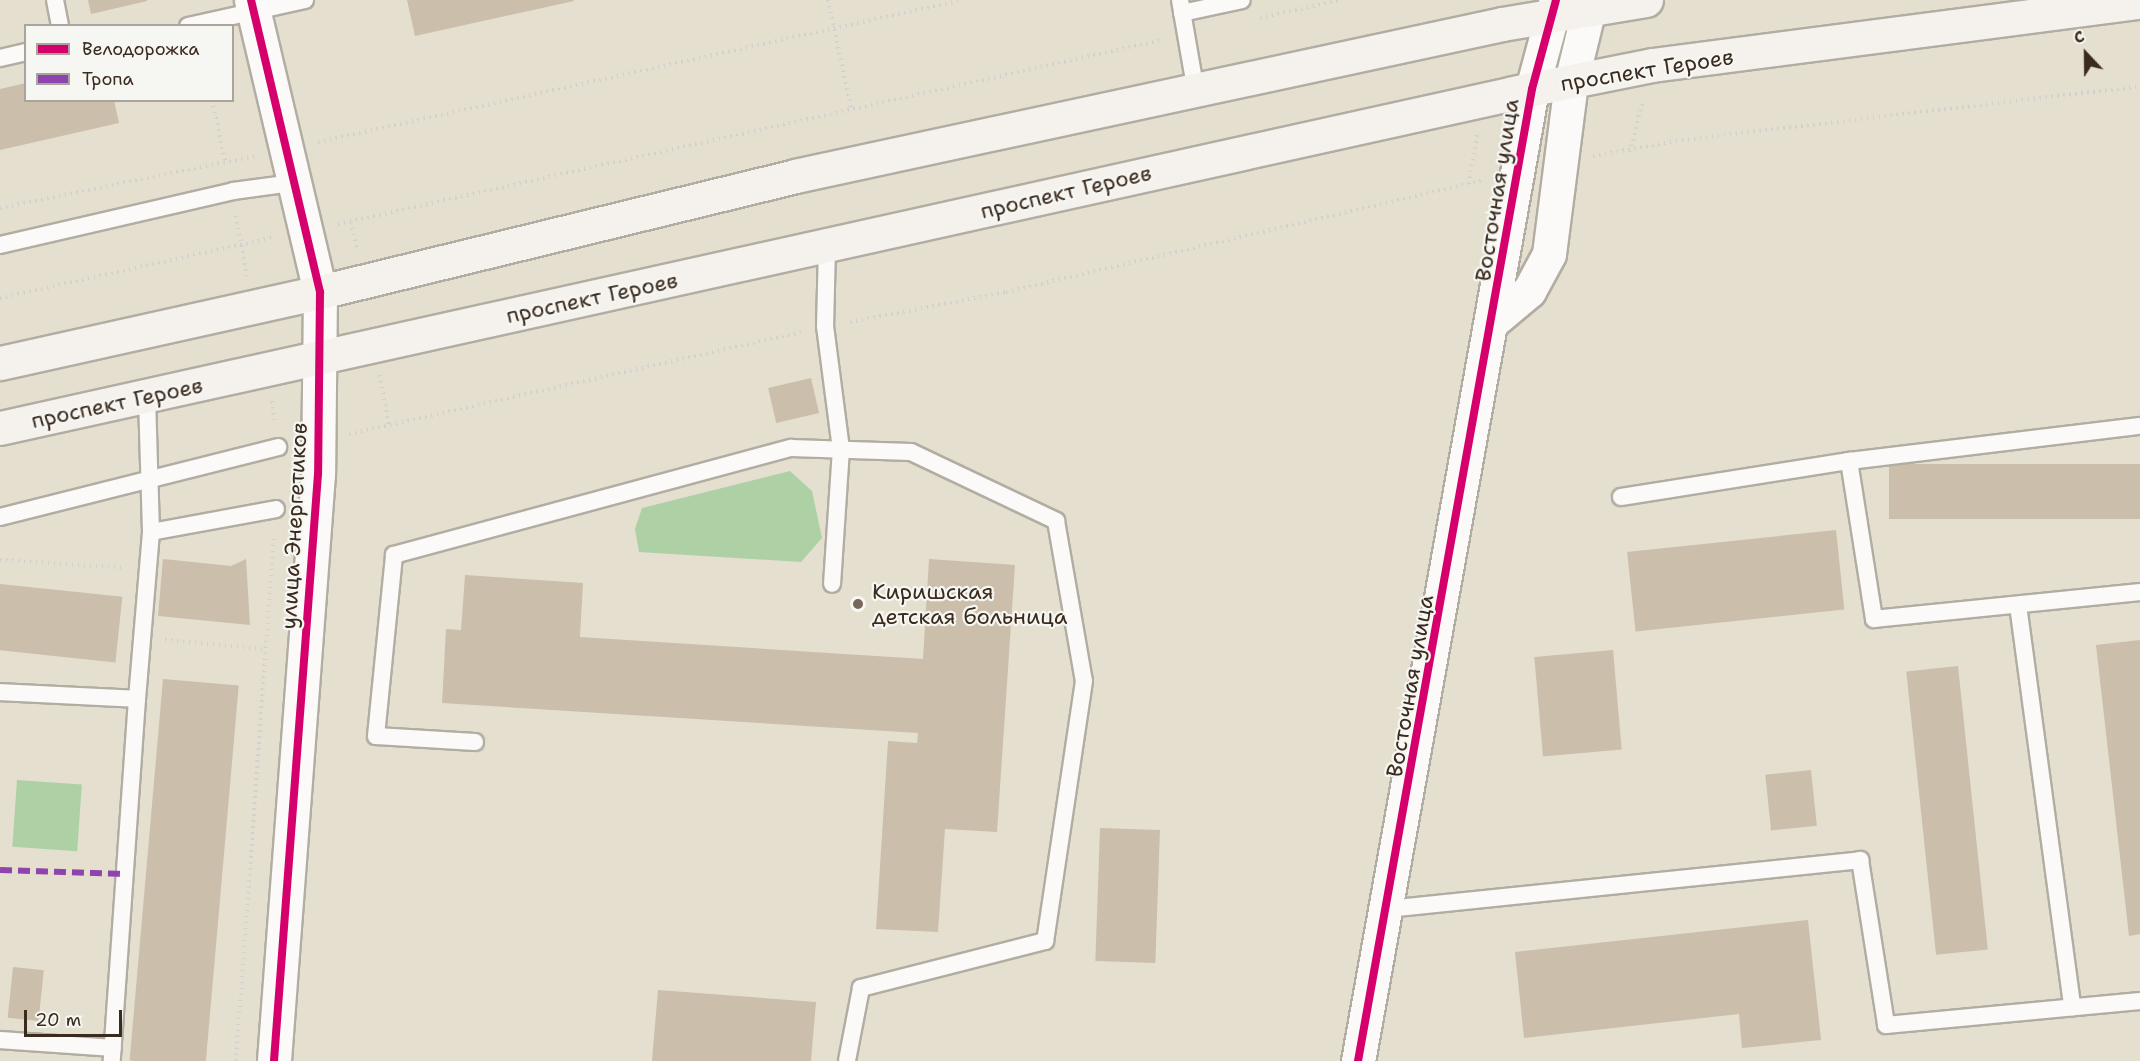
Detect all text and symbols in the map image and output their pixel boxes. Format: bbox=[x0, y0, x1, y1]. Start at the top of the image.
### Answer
legend bbox=[24, 24, 234, 102]
north arrow bbox=[2056, 24, 2116, 84]
text: С bbox=[2071, 25, 2088, 48]
text: Велодорожка bbox=[82, 37, 200, 61]
street label: проспект Героев bbox=[1559, 43, 1735, 97]
text: Тропа bbox=[82, 67, 134, 91]
street label: Восточная улица bbox=[1470, 97, 1524, 283]
street label: проспект Героев bbox=[978, 159, 1154, 225]
street label: проспект Героев bbox=[504, 267, 680, 329]
street label: проспект Героев bbox=[29, 372, 205, 434]
street label: улица Энергетиков bbox=[275, 422, 313, 630]
place label: Киришская детская больница bbox=[872, 578, 1067, 630]
street label: Восточная улица bbox=[1381, 593, 1439, 779]
marker: Киришская детская больница bbox=[849, 595, 867, 613]
scale bar bbox=[27, 998, 124, 1036]
text: 20 m bbox=[35, 1008, 81, 1032]

